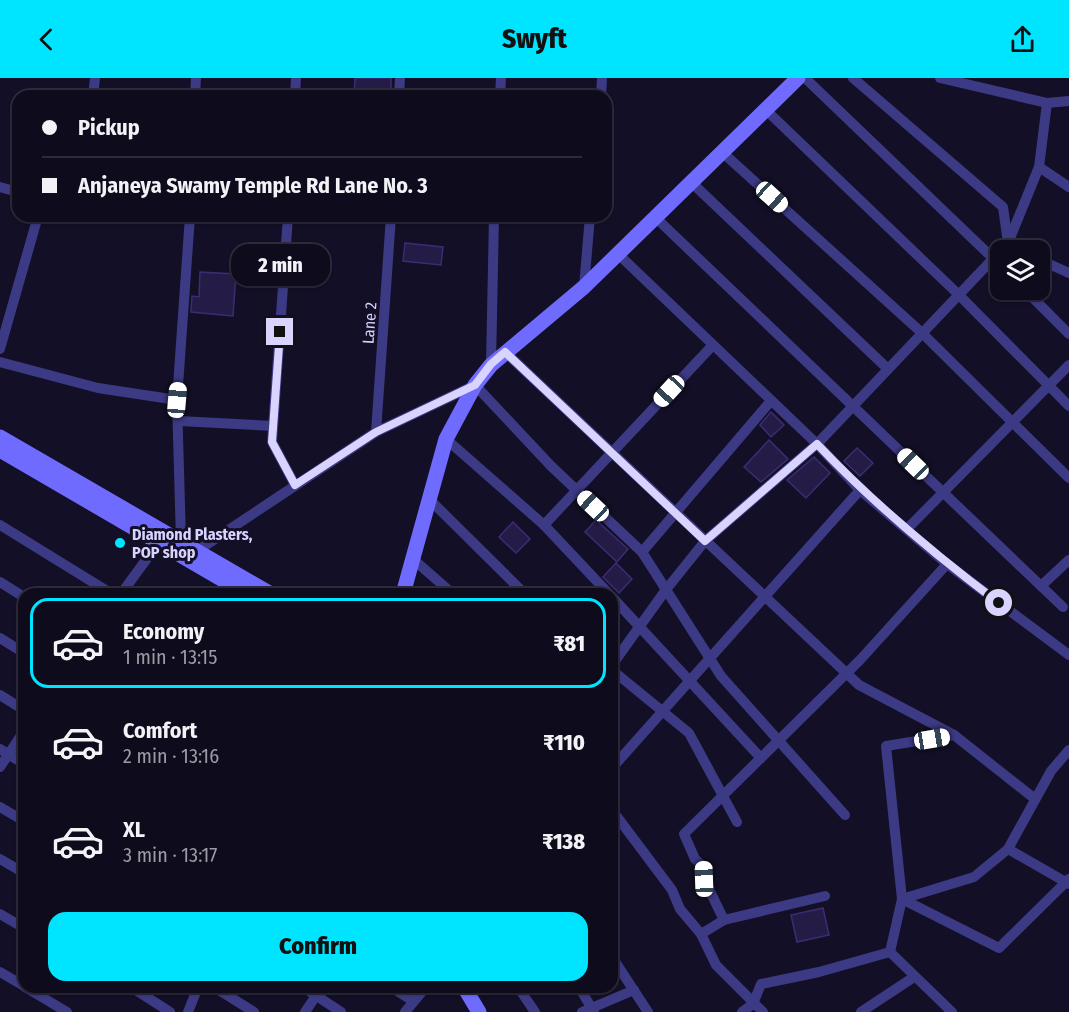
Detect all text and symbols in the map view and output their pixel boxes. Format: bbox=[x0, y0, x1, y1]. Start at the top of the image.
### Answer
icon: back bbox=[30, 23, 63, 56]
text: Swyft bbox=[502, 23, 567, 55]
icon: share bbox=[1006, 23, 1039, 56]
text: Pickup bbox=[78, 114, 140, 141]
text: Anjaneya Swamy Temple Rd Lane No. 3 bbox=[78, 172, 428, 199]
car bbox=[753, 178, 791, 216]
map controls bbox=[990, 240, 1050, 300]
button: layers bbox=[990, 240, 1050, 300]
callout: 2 min bbox=[230, 245, 330, 287]
text: 2 min bbox=[258, 253, 303, 277]
street label: Lane 2 bbox=[359, 301, 380, 345]
route end bbox=[266, 318, 293, 345]
car bbox=[650, 372, 688, 410]
car bbox=[166, 381, 188, 419]
car bbox=[894, 445, 932, 483]
car bbox=[574, 487, 612, 525]
place label: Diamond Plasters, POP shop bbox=[132, 525, 253, 562]
marker: Diamond Plasters, POP shop bbox=[113, 536, 127, 550]
route start bbox=[985, 589, 1012, 616]
icon: car bbox=[51, 616, 105, 670]
text: Economy bbox=[123, 618, 204, 645]
text: ₹81 bbox=[554, 630, 585, 657]
text: 1 min · 13:15 bbox=[123, 645, 217, 669]
icon: car bbox=[51, 715, 105, 769]
text: Comfort bbox=[123, 717, 197, 744]
car bbox=[913, 727, 951, 751]
text: ₹110 bbox=[543, 729, 585, 756]
text: 2 min · 13:16 bbox=[123, 744, 219, 768]
icon: car bbox=[51, 814, 105, 868]
text: XL bbox=[123, 816, 145, 843]
text: ₹138 bbox=[542, 828, 585, 855]
text: 3 min · 13:17 bbox=[123, 843, 217, 867]
car bbox=[694, 861, 714, 897]
button: Confirm bbox=[48, 912, 588, 981]

